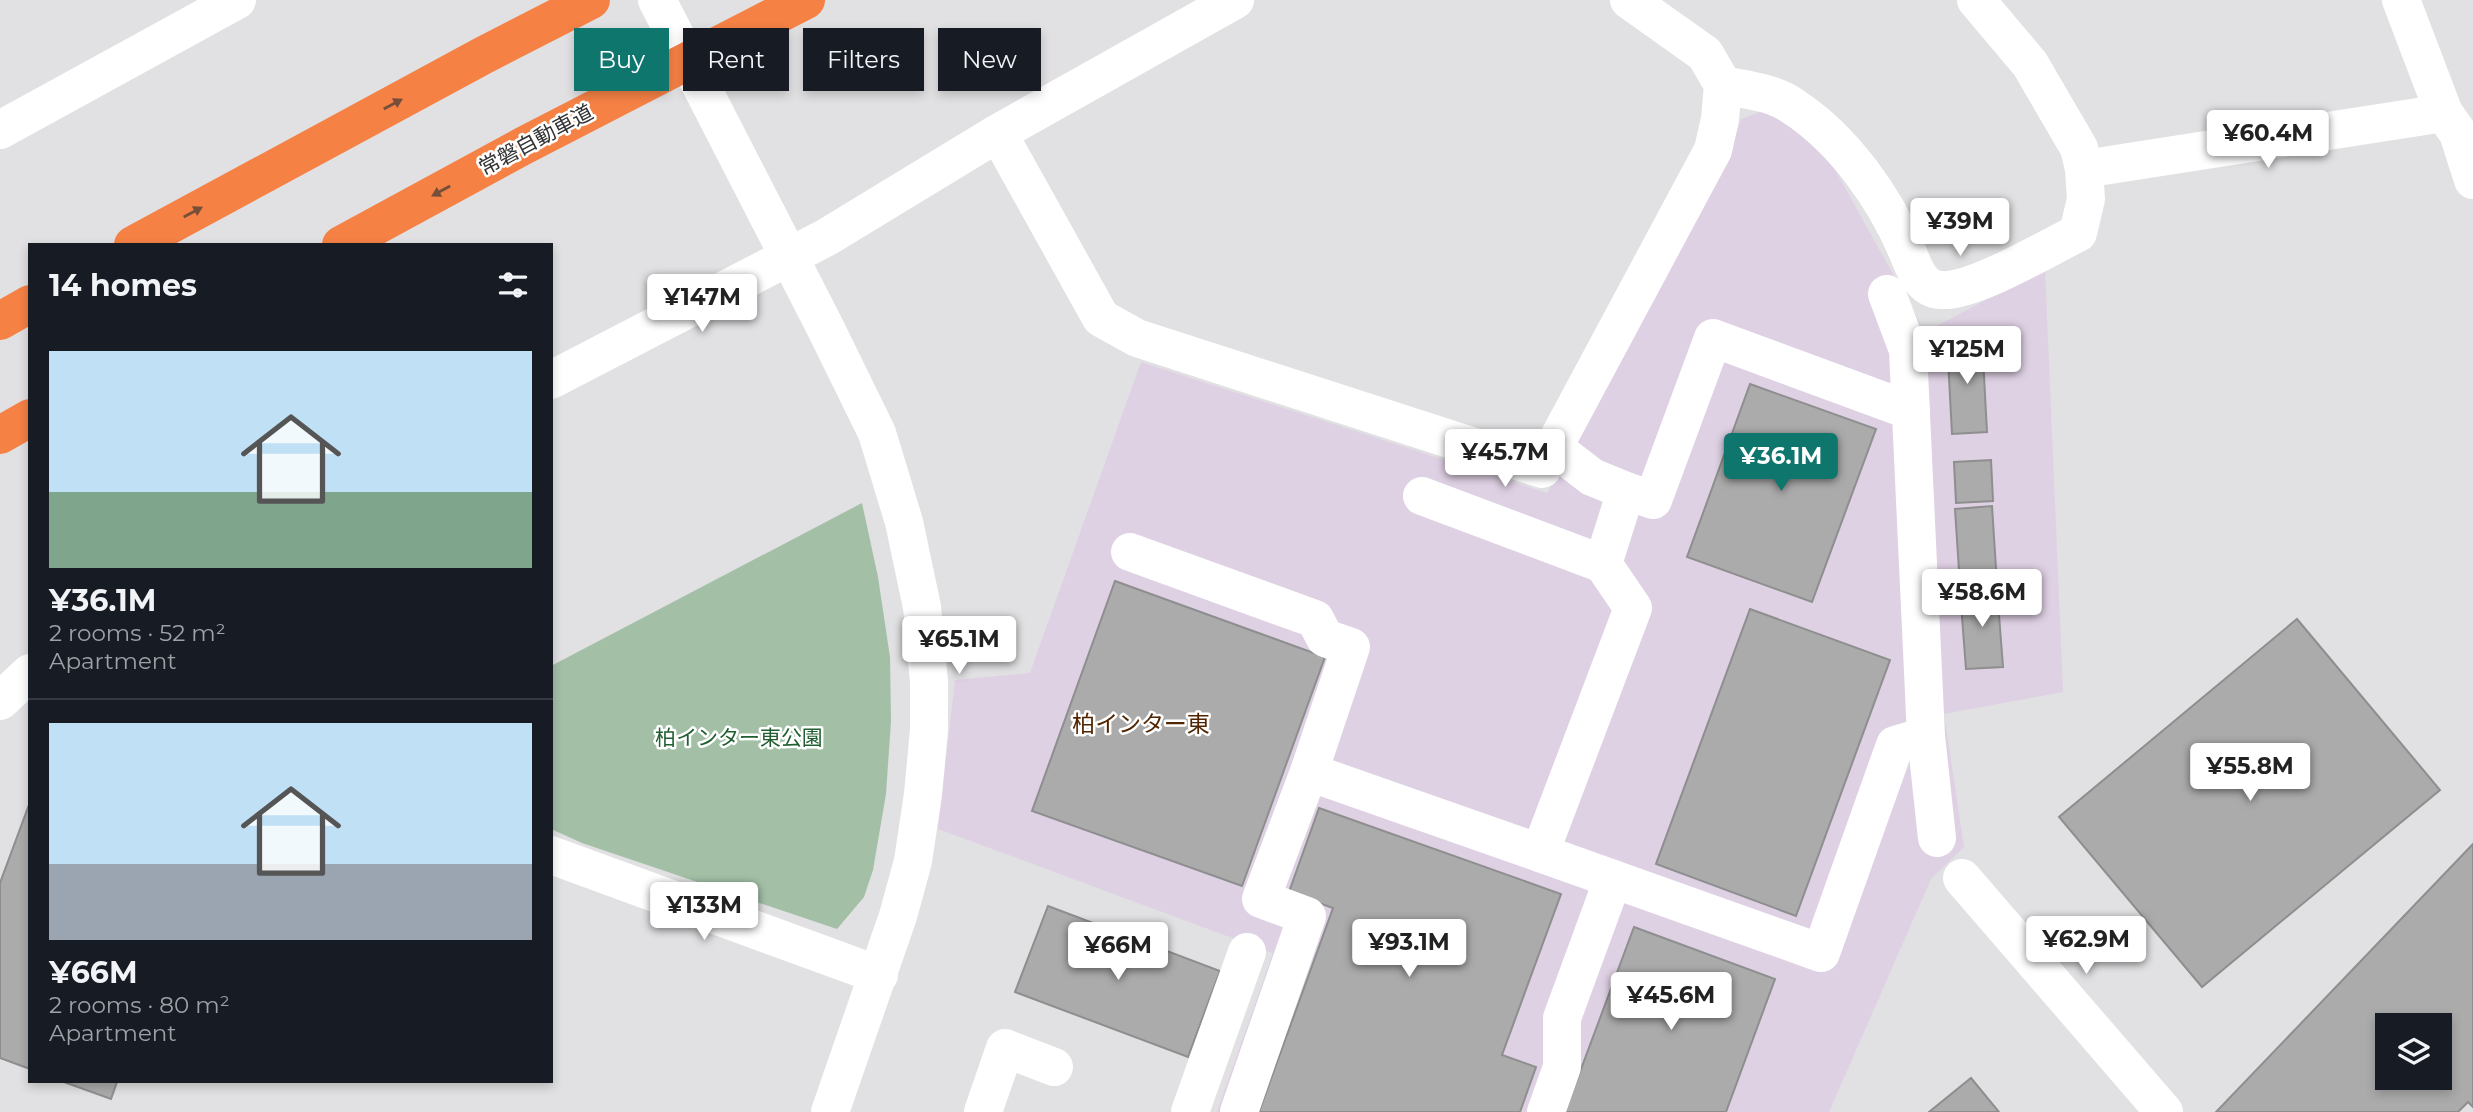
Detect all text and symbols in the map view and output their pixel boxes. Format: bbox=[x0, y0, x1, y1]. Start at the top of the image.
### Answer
chip: Buy bbox=[574, 28, 669, 91]
chip: Rent bbox=[683, 28, 789, 91]
chip: Filters bbox=[803, 28, 924, 91]
chip: New bbox=[938, 28, 1041, 91]
one-way arrow bbox=[383, 98, 403, 110]
street label: 常磐自動車道 bbox=[474, 99, 597, 180]
pin: ¥60.4M bbox=[2211, 110, 2325, 170]
text: ¥60.4M bbox=[2223, 119, 2313, 147]
one-way arrow bbox=[431, 184, 451, 196]
pin: ¥39M bbox=[1919, 198, 2001, 258]
one-way arrow bbox=[183, 207, 203, 218]
text: ¥39M bbox=[1926, 207, 1994, 235]
icon: filters bbox=[494, 266, 532, 304]
text: 14 homes bbox=[49, 267, 197, 304]
pin: ¥147M bbox=[653, 274, 751, 334]
text: ¥147M bbox=[663, 283, 741, 311]
pin: ¥125M bbox=[1918, 326, 2016, 386]
text: ¥125M bbox=[1929, 335, 2005, 363]
icon: home bbox=[228, 396, 354, 522]
pin: ¥45.7M bbox=[1448, 430, 1562, 489]
pin: ¥36.1M bbox=[1724, 434, 1838, 493]
text: ¥45.7M bbox=[1461, 438, 1549, 466]
text: ¥36.1M bbox=[1740, 442, 1822, 470]
pin: ¥58.6M bbox=[1925, 570, 2039, 629]
text: ¥58.6M bbox=[1938, 578, 2026, 606]
text: ¥36.1M bbox=[49, 582, 156, 619]
pin: ¥65.1M bbox=[902, 616, 1016, 676]
text: 2 rooms · 52 m² bbox=[49, 619, 226, 647]
text: ¥65.1M bbox=[918, 625, 1000, 653]
text: Apartment bbox=[49, 647, 177, 675]
district label: 柏インター東 bbox=[1072, 710, 1210, 738]
park label: 柏インター東公園 bbox=[655, 725, 823, 750]
pin: ¥55.8M bbox=[2193, 744, 2307, 803]
text: ¥55.8M bbox=[2206, 752, 2294, 780]
icon: home bbox=[228, 768, 354, 894]
pin: ¥133M bbox=[655, 883, 753, 942]
text: ¥133M bbox=[666, 891, 742, 919]
pin: ¥62.9M bbox=[2029, 916, 2143, 976]
pin: ¥93.1M bbox=[1352, 920, 1466, 979]
pin: ¥66M bbox=[1077, 922, 1159, 982]
text: ¥62.9M bbox=[2042, 925, 2130, 953]
text: ¥93.1M bbox=[1368, 928, 1450, 956]
text: ¥66M bbox=[1084, 931, 1152, 959]
text: ¥66M bbox=[49, 954, 138, 991]
pin: ¥45.6M bbox=[1614, 972, 1728, 1032]
text: ¥45.6M bbox=[1627, 981, 1715, 1009]
text: 2 rooms · 80 m² bbox=[49, 991, 230, 1019]
map controls bbox=[2375, 1013, 2452, 1090]
button: layers bbox=[2375, 1013, 2452, 1090]
text: Apartment bbox=[49, 1019, 177, 1047]

